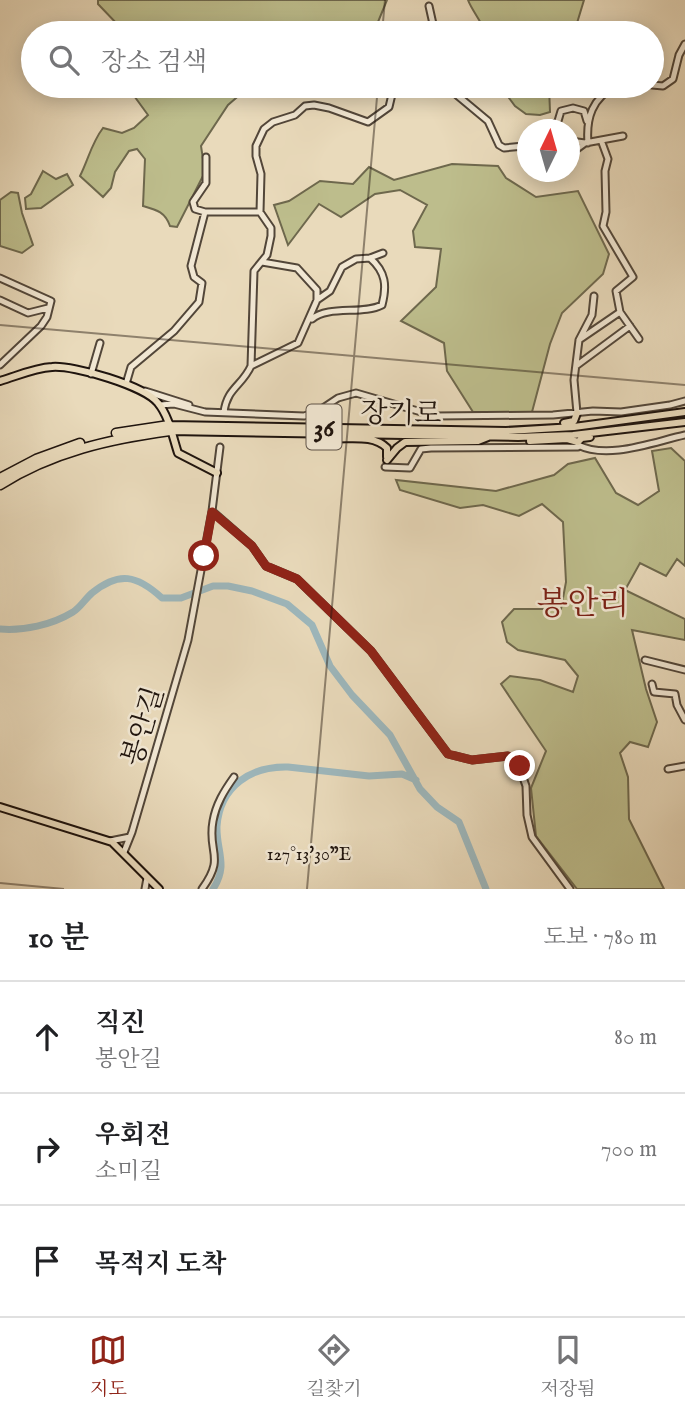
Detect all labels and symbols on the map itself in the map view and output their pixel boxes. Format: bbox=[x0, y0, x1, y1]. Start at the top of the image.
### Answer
north arrow bbox=[517, 119, 580, 182]
street label: 장기로 bbox=[360, 396, 442, 433]
road number: 36 bbox=[306, 404, 342, 449]
route start bbox=[188, 540, 219, 571]
district label: 봉안리 bbox=[537, 585, 629, 626]
street label: 봉안길 bbox=[116, 683, 173, 771]
route end bbox=[504, 750, 535, 781]
text: 127°13'30"E bbox=[267, 844, 351, 867]

